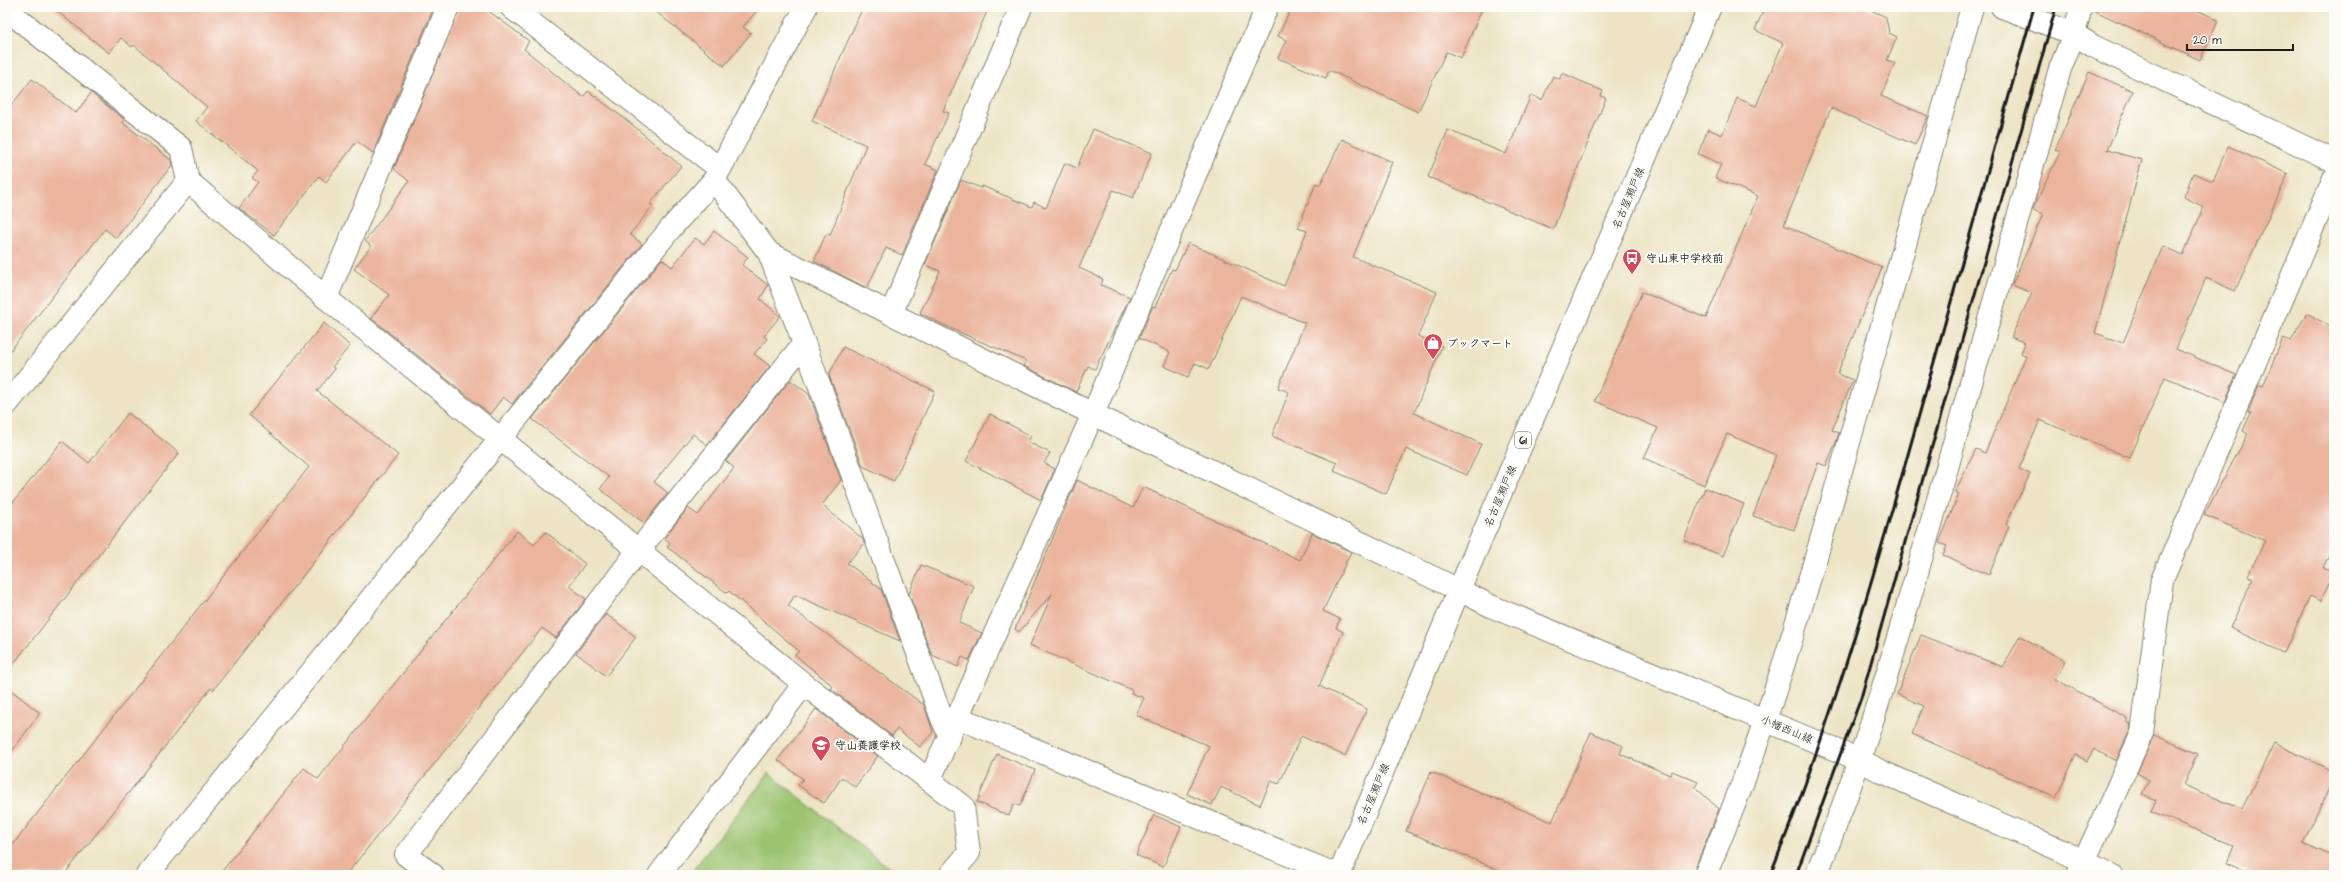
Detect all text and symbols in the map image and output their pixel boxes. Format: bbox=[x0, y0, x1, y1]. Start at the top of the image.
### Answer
scale bar bbox=[2187, 26, 2293, 52]
text: 20 m bbox=[2193, 32, 2222, 49]
street label: 名古屋瀬戸線 bbox=[1609, 165, 1648, 232]
bus stop icon: 守山東中学校前 bbox=[1621, 247, 1643, 275]
place label: 守山東中学校前 bbox=[1646, 251, 1723, 266]
shop icon: ブックマート bbox=[1422, 332, 1444, 360]
place label: ブックマート bbox=[1447, 336, 1513, 351]
road number: 61 bbox=[1515, 432, 1531, 448]
street label: 名古屋瀬戸線 bbox=[1481, 463, 1520, 530]
street label: 小幡西山線 bbox=[1759, 712, 1815, 747]
school or university icon: 守山養護学校 bbox=[810, 734, 832, 762]
place label: 守山養護学校 bbox=[835, 738, 901, 753]
street label: 名古屋瀬戸線 bbox=[1354, 761, 1393, 828]

